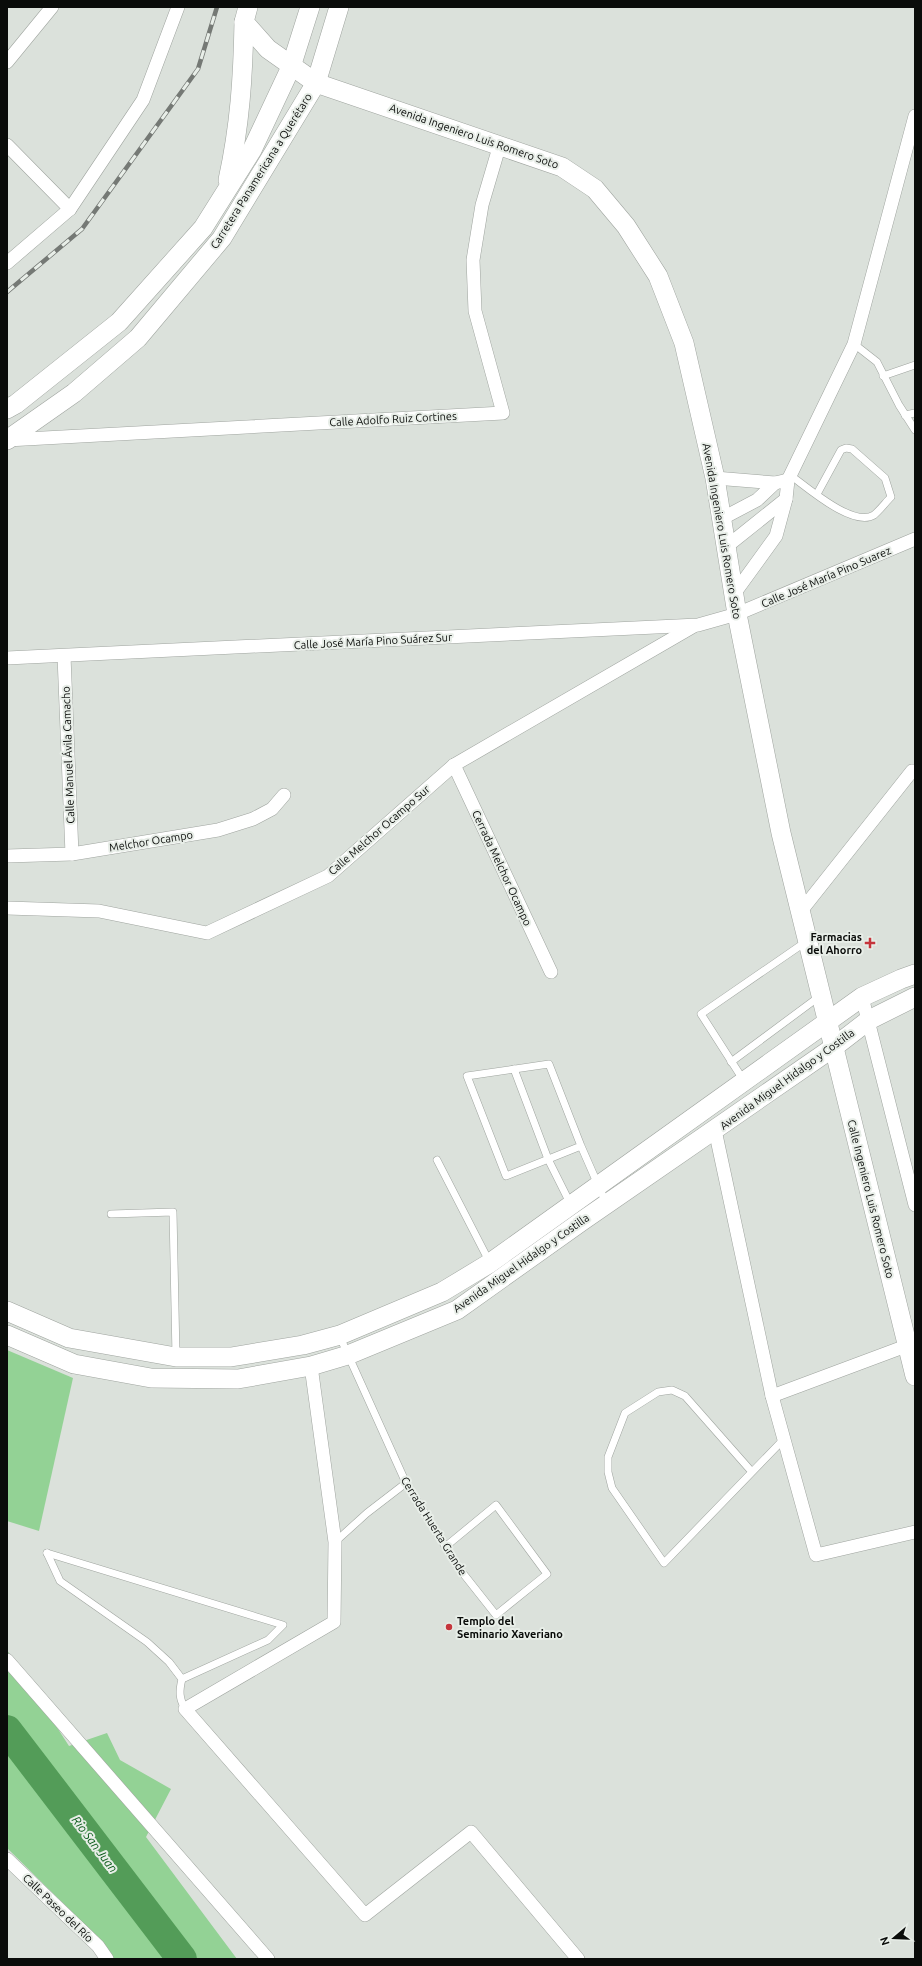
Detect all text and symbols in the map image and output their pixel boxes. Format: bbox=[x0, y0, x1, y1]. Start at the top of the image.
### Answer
street label: Carretera Panamericana a Querétaro bbox=[208, 91, 314, 251]
street label: Avenida Ingeniero Luis Romero Soto bbox=[388, 101, 560, 171]
street label: Calle Adolfo Ruiz Cortines bbox=[329, 410, 457, 428]
street label: Avenida Ingeniero Luis Romero Soto bbox=[701, 442, 743, 620]
street label: Calle José María Pino Suarez bbox=[759, 544, 893, 610]
street label: Calle José María Pino Suárez Sur bbox=[294, 631, 453, 651]
street label: Calle Manuel Ávila Camacho bbox=[59, 686, 76, 824]
street label: Calle Melchor Ocampo Sur bbox=[326, 782, 433, 877]
street label: Cerrada Melchor Ocampo bbox=[470, 808, 534, 928]
street label: Melchor Ocampo bbox=[108, 828, 194, 854]
place label: Farmacias del Ahorro bbox=[807, 931, 862, 956]
marker: Farmacias del Ahorro bbox=[865, 938, 875, 948]
street label: Avenida Miguel Hidalgo y Costilla bbox=[718, 1026, 856, 1132]
street label: Calle Ingeniero Luis Romero Soto bbox=[845, 1118, 897, 1280]
street label: Avenida Miguel Hidalgo y Costilla bbox=[451, 1211, 591, 1315]
street label: Cerrada Huerta Grande bbox=[399, 1475, 469, 1577]
place label: Templo del Seminario Xaveriano bbox=[457, 1615, 563, 1640]
marker: Templo del Seminario Xaveriano bbox=[444, 1622, 454, 1632]
water label: Rio San Juan bbox=[70, 1813, 120, 1875]
street label: Calle Paseo del Río bbox=[21, 1872, 95, 1944]
north arrow bbox=[874, 1918, 914, 1958]
text: N bbox=[878, 1935, 892, 1947]

